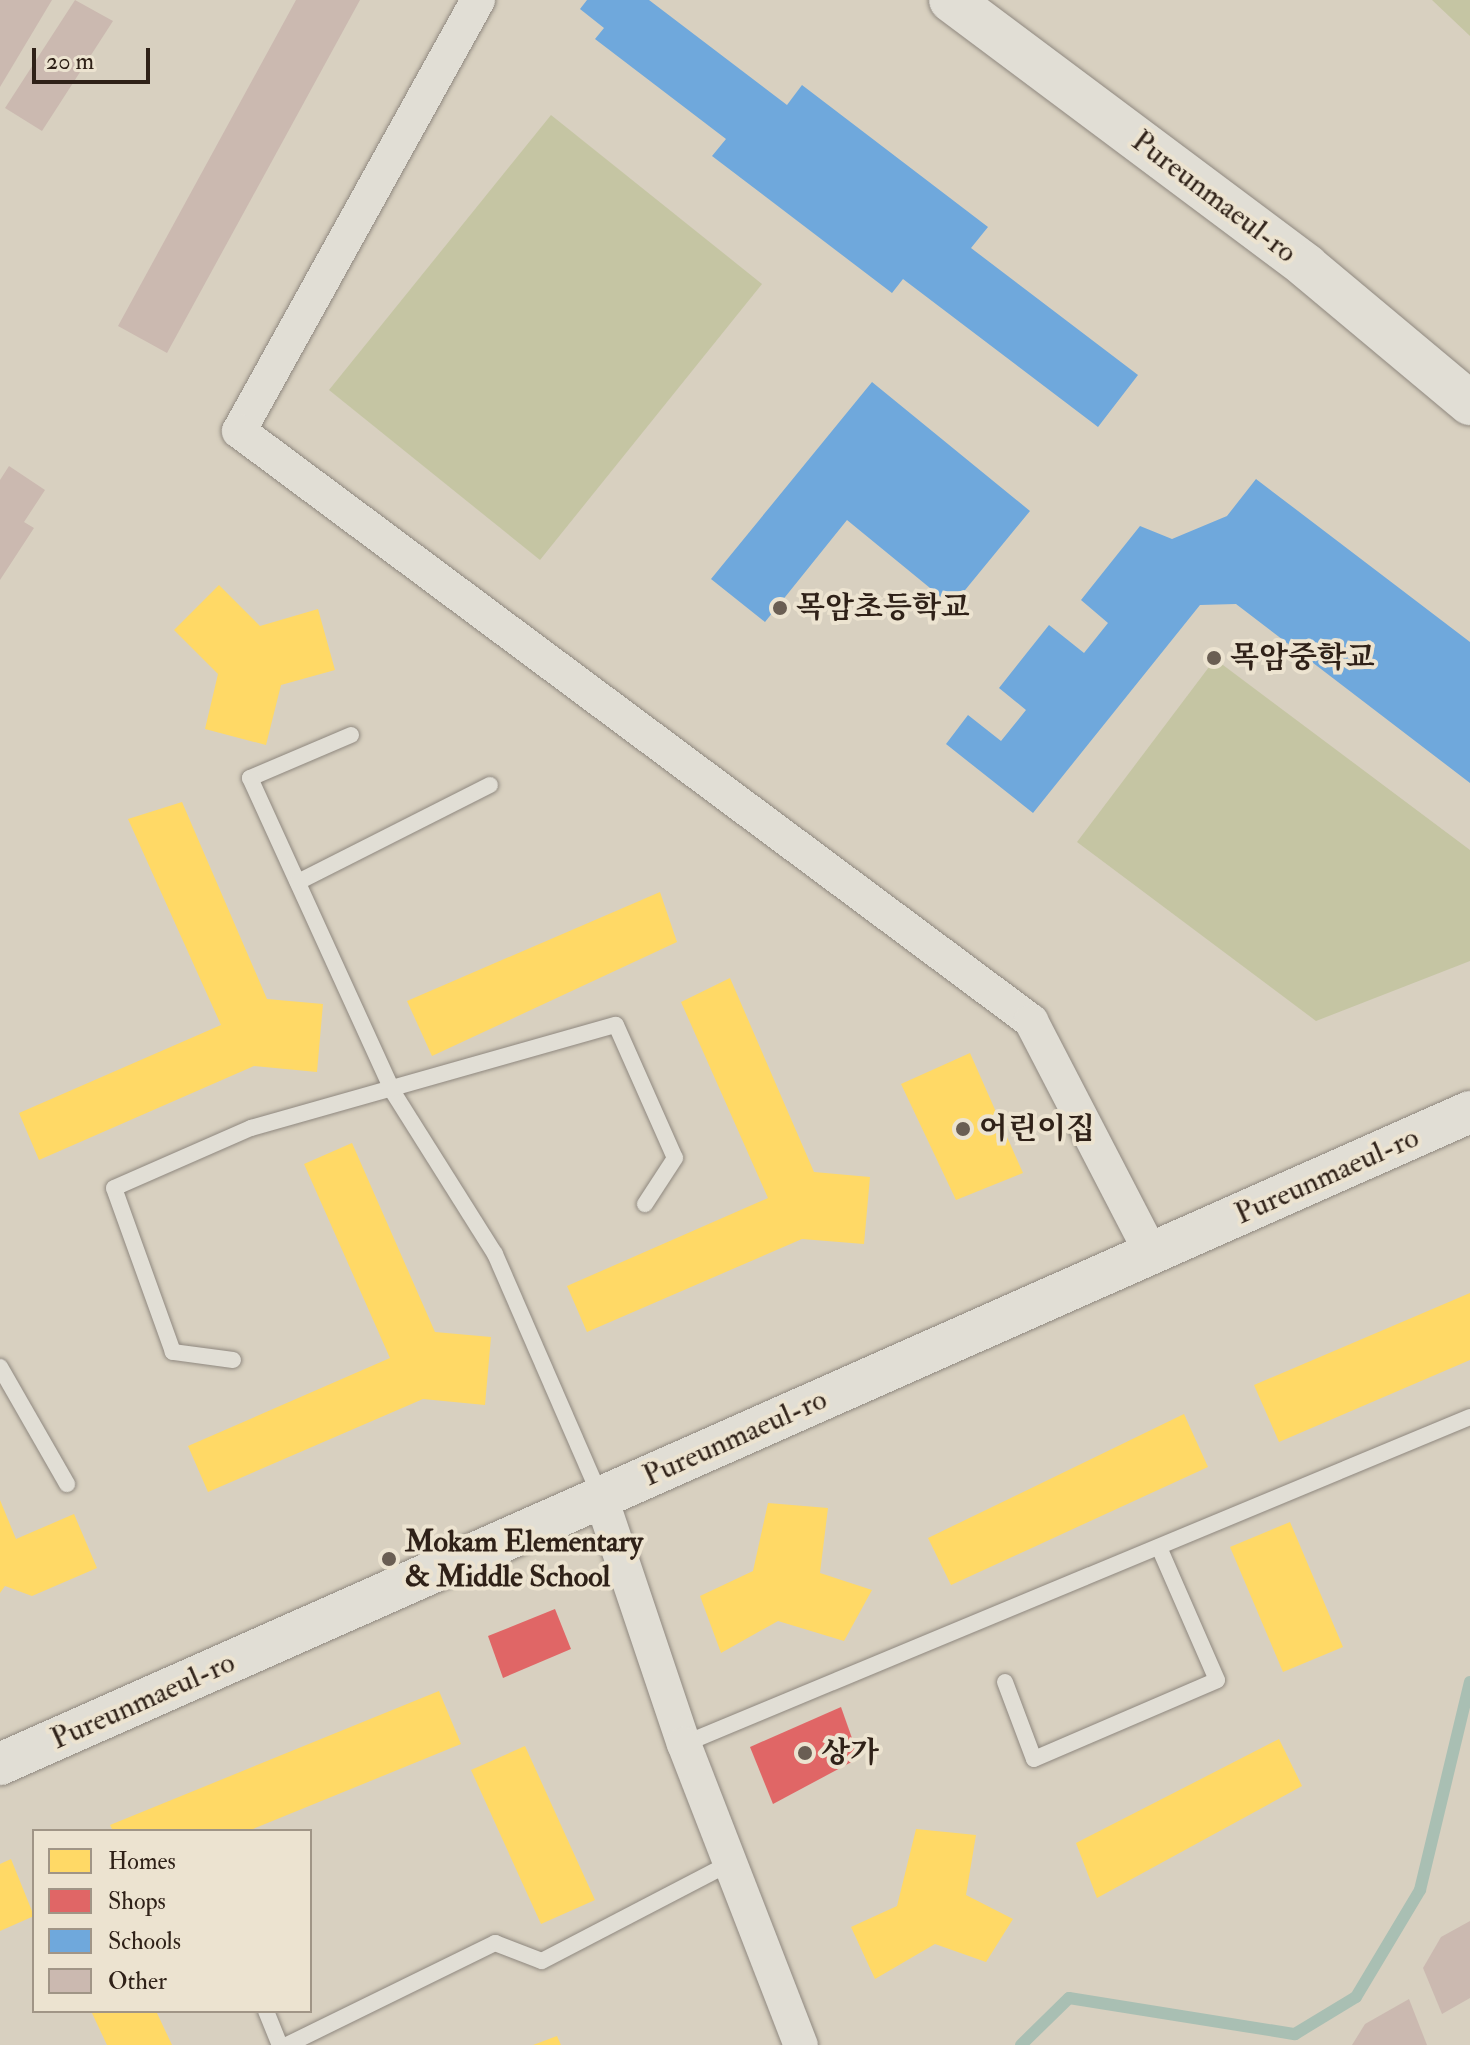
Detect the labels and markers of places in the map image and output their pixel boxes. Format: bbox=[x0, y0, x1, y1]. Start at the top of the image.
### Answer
place label: 목암초등학교 bbox=[796, 590, 970, 626]
marker: 목암초등학교 bbox=[771, 599, 789, 617]
place label: 목암중학교 bbox=[1230, 640, 1375, 676]
marker: 목암중학교 bbox=[1205, 649, 1223, 667]
place label: 어린이집 bbox=[979, 1111, 1095, 1147]
marker: 어린이집 bbox=[954, 1120, 972, 1138]
place label: Mokam Elementary & Middle School bbox=[405, 1524, 643, 1594]
marker: Mokam Elementary & Middle School bbox=[380, 1550, 398, 1568]
place label: 상가 bbox=[821, 1735, 879, 1771]
marker: 상가 bbox=[796, 1744, 814, 1762]

